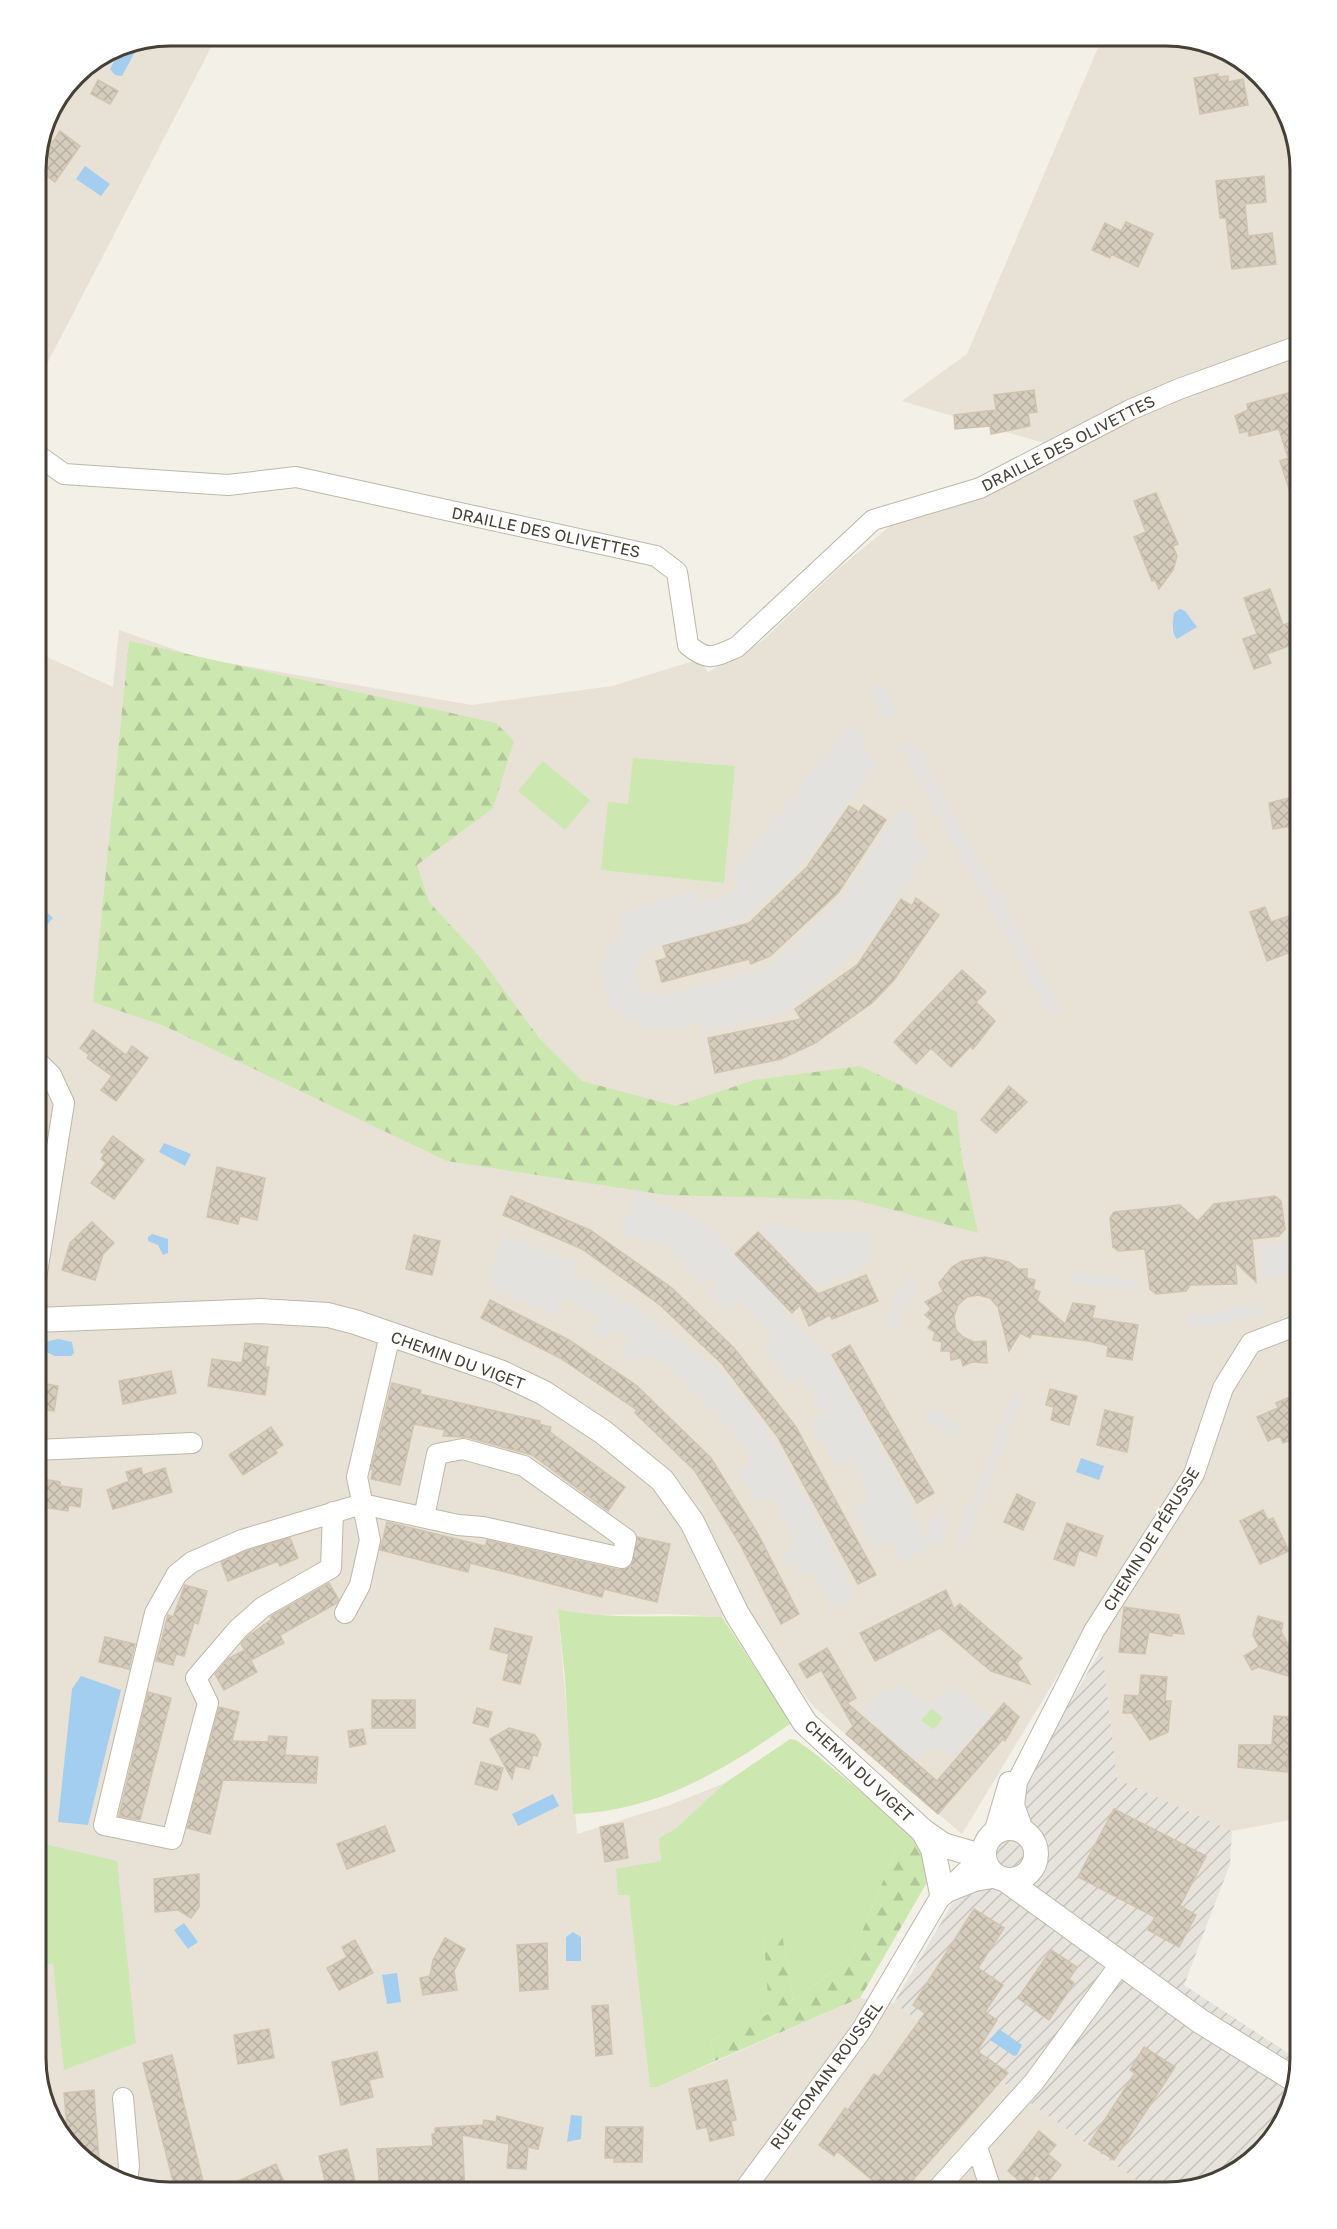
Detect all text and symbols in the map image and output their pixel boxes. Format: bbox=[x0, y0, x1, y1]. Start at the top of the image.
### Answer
street label: DRAILLE DES OLIVETTES bbox=[978, 390, 1158, 496]
street label: DRAILLE DES OLIVETTES bbox=[450, 502, 642, 562]
street label: CHEMIN DU VIGET bbox=[388, 1326, 528, 1394]
street label: CHEMIN DE PÉRUSSE bbox=[1099, 1463, 1203, 1615]
street label: CHEMIN DU VIGET bbox=[800, 1715, 918, 1827]
street label: RUE ROMAIN ROUSSEL bbox=[766, 1997, 886, 2153]

